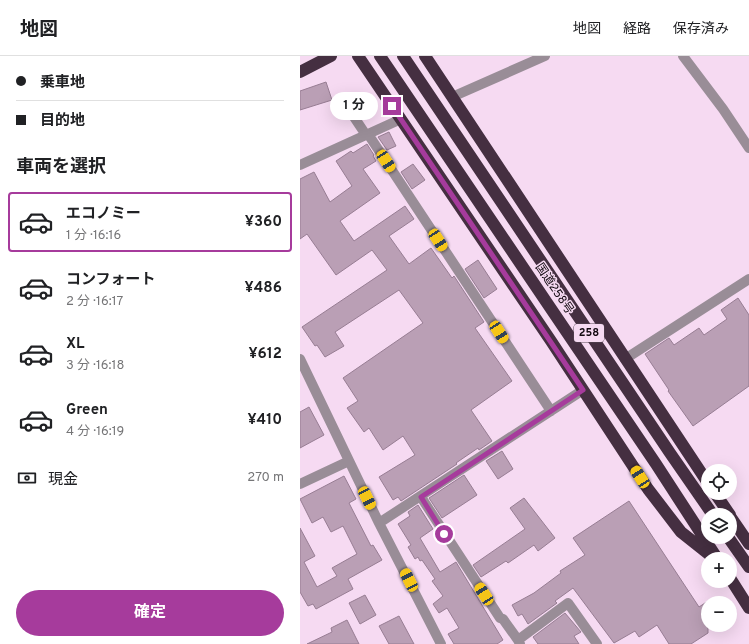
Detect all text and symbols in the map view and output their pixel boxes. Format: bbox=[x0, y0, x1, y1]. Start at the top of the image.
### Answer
text: 地図 bbox=[20, 18, 58, 42]
text: 地図 bbox=[573, 21, 601, 38]
text: 経路 bbox=[623, 21, 651, 38]
text: 保存済み bbox=[673, 21, 729, 38]
text: 乗車地 bbox=[40, 74, 85, 93]
callout: 1 分 bbox=[330, 92, 378, 120]
route end bbox=[383, 97, 401, 115]
text: 1 分 bbox=[343, 98, 365, 114]
text: 目的地 bbox=[40, 112, 85, 131]
car bbox=[374, 148, 398, 174]
text: 車両を選択 bbox=[16, 156, 106, 179]
icon: car bbox=[18, 204, 54, 240]
text: エコノミー bbox=[66, 205, 141, 224]
text: ¥360 bbox=[245, 213, 282, 232]
car bbox=[426, 227, 450, 253]
text: 1 分 · 16:16 bbox=[66, 228, 121, 244]
street label: 国道258号 bbox=[531, 260, 577, 318]
icon: car bbox=[18, 270, 54, 306]
text: コンフォート bbox=[66, 271, 156, 290]
text: ¥486 bbox=[245, 279, 282, 298]
text: 2 分 · 16:17 bbox=[66, 294, 123, 310]
car bbox=[487, 319, 511, 345]
road number: 258 bbox=[574, 324, 604, 342]
text: XL bbox=[66, 335, 84, 354]
icon: car bbox=[18, 336, 54, 372]
text: ¥612 bbox=[249, 345, 282, 364]
text: 3 分 · 16:18 bbox=[66, 358, 124, 374]
text: Green bbox=[66, 401, 108, 420]
icon: car bbox=[18, 402, 54, 438]
text: ¥410 bbox=[247, 411, 282, 430]
text: 4 分 · 16:19 bbox=[66, 424, 124, 440]
car bbox=[628, 464, 652, 490]
map controls bbox=[701, 464, 737, 632]
button: locate bbox=[701, 464, 737, 500]
icon: cash bbox=[16, 467, 38, 489]
text: 270 m bbox=[247, 470, 284, 486]
text: 現金 bbox=[48, 471, 78, 490]
car bbox=[356, 485, 378, 511]
button: layers bbox=[701, 508, 737, 544]
route start bbox=[435, 525, 453, 543]
button: + bbox=[701, 552, 737, 588]
car bbox=[398, 567, 420, 593]
car bbox=[472, 581, 496, 607]
button: 確定 bbox=[16, 590, 284, 636]
button: − bbox=[701, 596, 737, 632]

